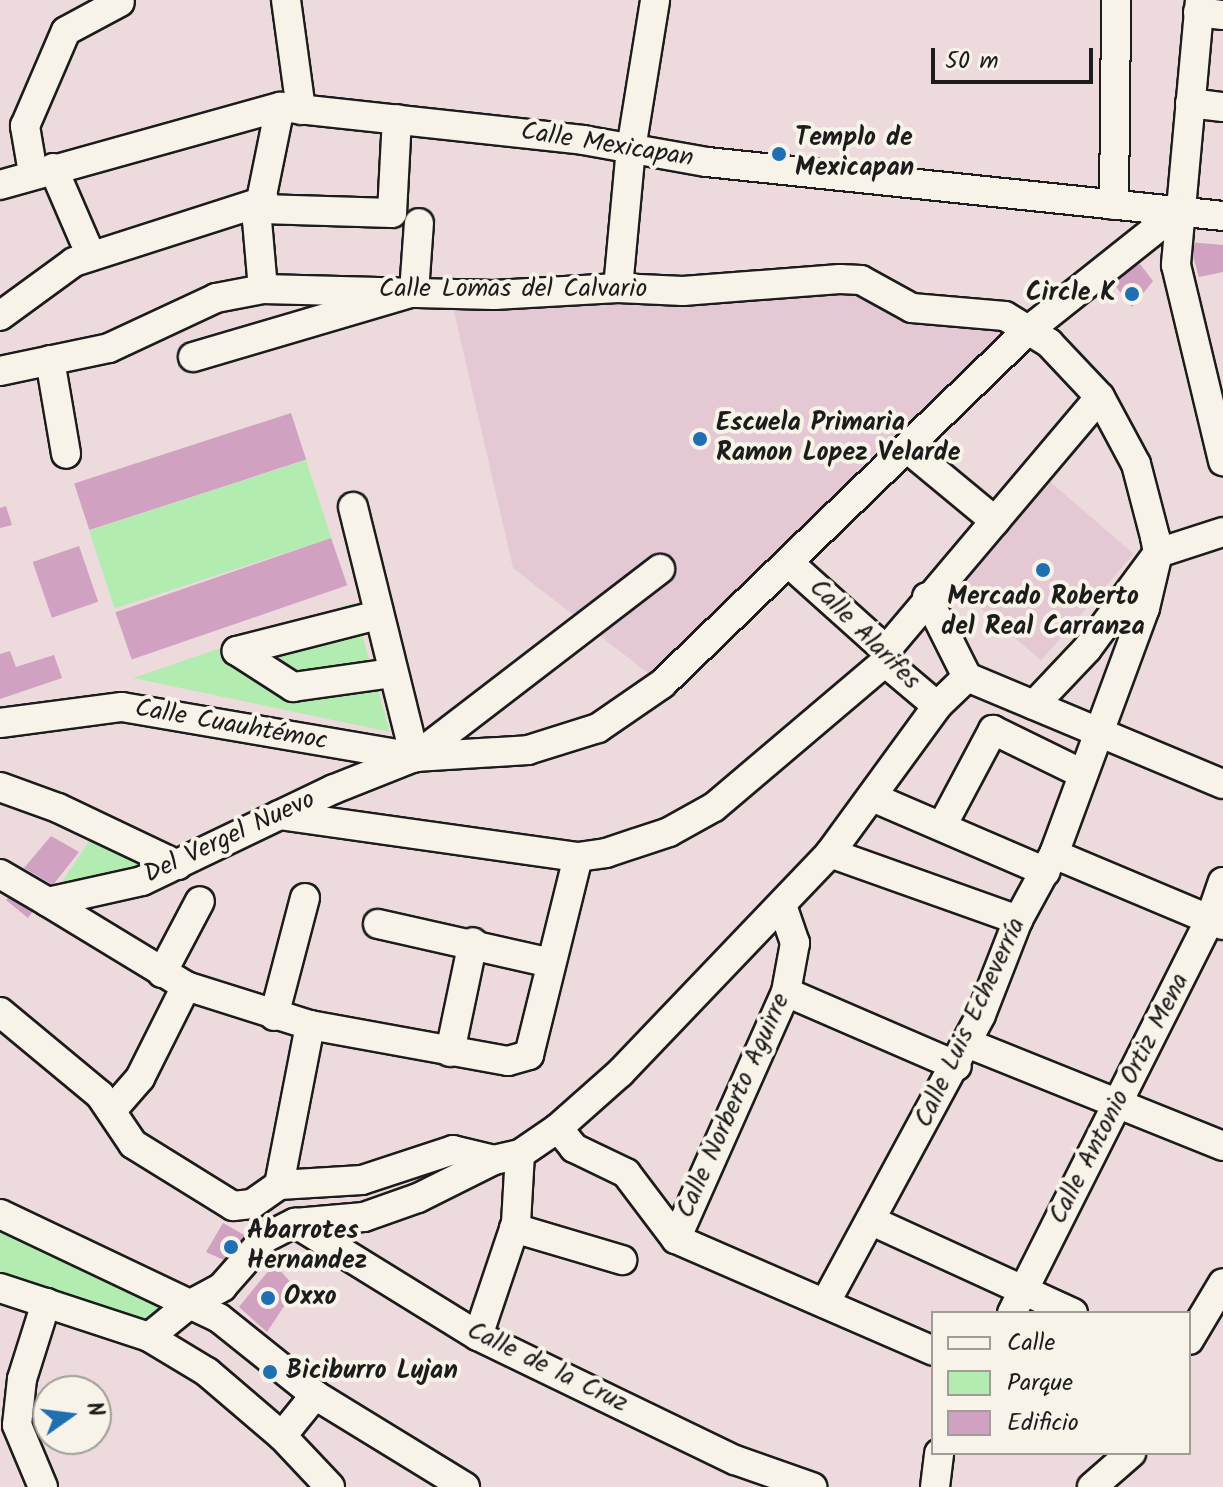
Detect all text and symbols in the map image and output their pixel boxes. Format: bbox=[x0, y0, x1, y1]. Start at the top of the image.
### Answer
scale bar bbox=[935, 32, 1097, 82]
text: 50 m bbox=[945, 42, 999, 81]
street label: Calle Mexicapan bbox=[518, 117, 696, 175]
place label: Templo de Mexicapan bbox=[795, 123, 914, 184]
marker: Templo de Mexicapan bbox=[770, 145, 788, 163]
street label: Calle Lomas del Calvario bbox=[379, 274, 647, 306]
place label: Circle K bbox=[1026, 278, 1116, 310]
marker: Circle K bbox=[1123, 285, 1141, 303]
place label: Escuela Primaria Ramon Lopez Velarde bbox=[716, 408, 960, 470]
marker: Escuela Primaria Ramon Lopez Velarde bbox=[691, 430, 709, 448]
marker: Mercado Roberto del Real Carranza bbox=[1034, 561, 1052, 579]
street label: Calle Alarifes bbox=[802, 573, 926, 697]
place label: Mercado Roberto del Real Carranza bbox=[941, 582, 1145, 644]
street label: Calle Cuauhtémoc bbox=[132, 694, 330, 758]
street label: Del Vergel Nuevo bbox=[140, 785, 320, 891]
street label: Calle Luis Echeverría bbox=[909, 913, 1033, 1133]
street label: Calle Antonio Ortiz Mena bbox=[1043, 968, 1197, 1230]
street label: Calle Norberto Aguirre bbox=[670, 989, 798, 1223]
place label: Abarrotes Hernandez bbox=[247, 1216, 367, 1278]
marker: Abarrotes Hernandez bbox=[222, 1238, 240, 1256]
place label: Oxxo bbox=[284, 1282, 337, 1314]
marker: Oxxo bbox=[259, 1289, 277, 1307]
legend bbox=[931, 1311, 1191, 1455]
street label: Calle de la Cruz bbox=[462, 1316, 632, 1420]
text: Calle bbox=[1007, 1324, 1055, 1363]
place label: Biciburro Lujan bbox=[286, 1356, 458, 1388]
marker: Biciburro Lujan bbox=[261, 1363, 279, 1381]
text: Parque bbox=[1007, 1364, 1073, 1403]
north arrow bbox=[32, 1375, 112, 1455]
text: N bbox=[75, 1399, 112, 1421]
text: Edificio bbox=[1007, 1404, 1079, 1443]

